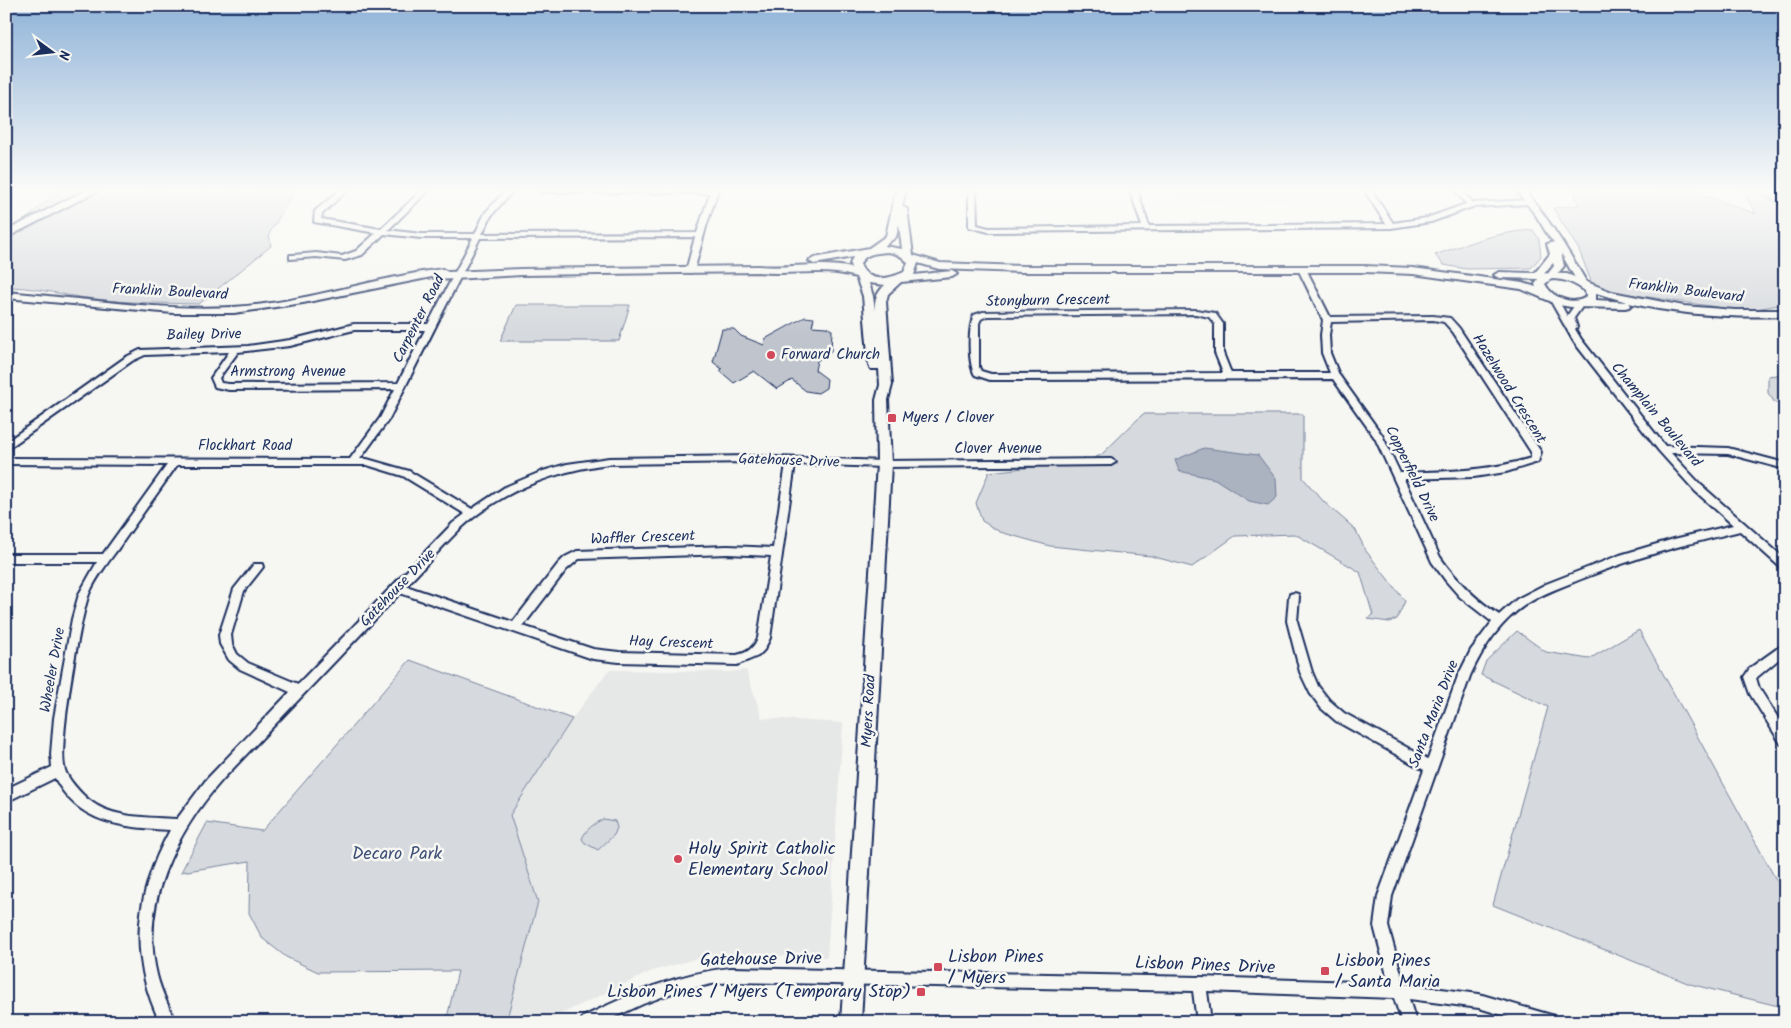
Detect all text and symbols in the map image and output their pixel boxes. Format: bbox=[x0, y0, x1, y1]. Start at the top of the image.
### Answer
north arrow bbox=[28, 28, 78, 78]
text: N bbox=[52, 48, 75, 62]
street label: Carpenter Road bbox=[386, 270, 452, 367]
street label: Franklin Boulevard bbox=[1627, 272, 1746, 310]
street label: Franklin Boulevard bbox=[111, 277, 229, 307]
street label: Stonyburn Crescent bbox=[986, 288, 1110, 314]
street label: Bailey Drive bbox=[166, 322, 242, 348]
street label: Hazelwood Crescent bbox=[1466, 329, 1553, 449]
place label: Forward Church bbox=[781, 343, 880, 367]
marker: Forward Church bbox=[765, 349, 777, 361]
street label: Champlain Boulevard bbox=[1605, 357, 1708, 473]
street label: Armstrong Avenue bbox=[230, 360, 346, 384]
place label: Myers / Clover bbox=[902, 406, 995, 430]
marker: Myers / Clover bbox=[886, 412, 898, 424]
street label: Copperfield Drive bbox=[1378, 422, 1446, 527]
street label: Flockhart Road bbox=[198, 434, 292, 458]
street label: Clover Avenue bbox=[954, 437, 1042, 461]
street label: Gatehouse Drive bbox=[738, 447, 840, 475]
street label: Waffler Crescent bbox=[590, 524, 696, 552]
street label: Gatehouse Drive bbox=[354, 543, 442, 633]
street label: Wheeler Drive bbox=[34, 625, 72, 714]
street label: Hay Crescent bbox=[628, 630, 714, 656]
street label: Santa Maria Drive bbox=[1402, 656, 1466, 771]
street label: Myers Road bbox=[855, 673, 883, 748]
place label: Holy Spirit Catholic Elementary School bbox=[688, 835, 836, 885]
park label: Decaro Park bbox=[352, 840, 443, 869]
marker: Holy Spirit Catholic Elementary School bbox=[672, 853, 684, 865]
place label: Lisbon Pines / Myers bbox=[948, 943, 1044, 993]
street label: Gatehouse Drive bbox=[700, 944, 822, 976]
place label: Lisbon Pines / Santa Maria bbox=[1335, 947, 1440, 997]
street label: Lisbon Pines Drive bbox=[1134, 949, 1276, 983]
marker: Lisbon Pines / Myers bbox=[932, 961, 944, 973]
marker: Lisbon Pines / Santa Maria bbox=[1319, 965, 1331, 977]
place label: Lisbon Pines / Myers (Temporary Stop) bbox=[607, 978, 911, 1007]
marker: Lisbon Pines / Myers (Temporary Stop) bbox=[915, 986, 927, 998]

